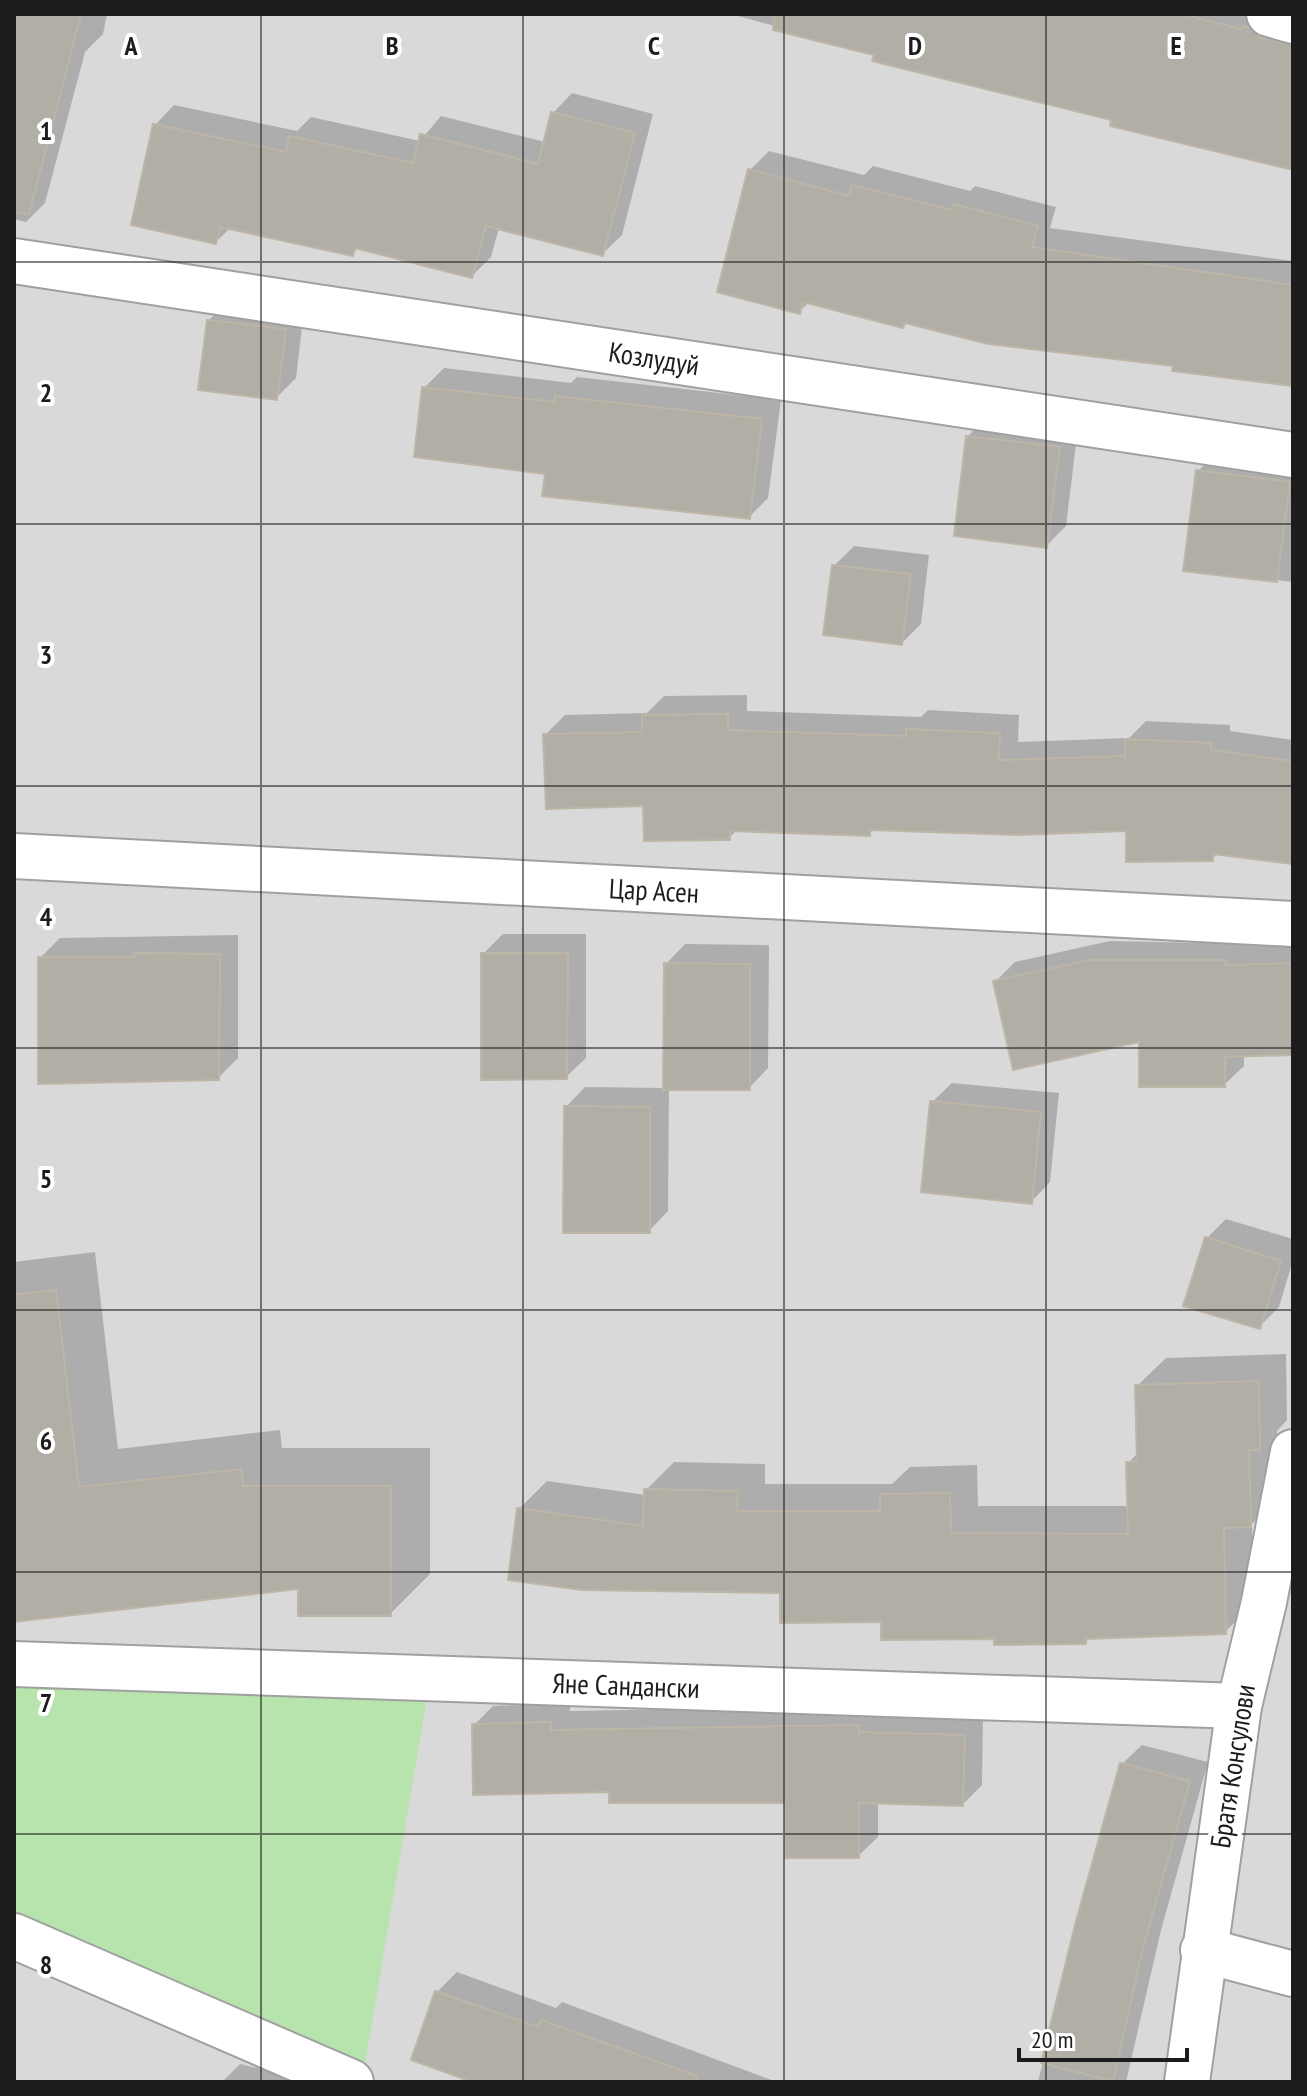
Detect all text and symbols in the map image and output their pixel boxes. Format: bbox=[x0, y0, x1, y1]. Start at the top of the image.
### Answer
text: A bbox=[123, 29, 138, 62]
text: B bbox=[386, 29, 399, 62]
text: C bbox=[648, 29, 660, 62]
text: D bbox=[908, 29, 922, 62]
text: E bbox=[1170, 29, 1182, 62]
text: 1 bbox=[40, 114, 52, 147]
street label: Козлудуй bbox=[606, 333, 702, 383]
text: 2 bbox=[40, 376, 52, 409]
text: 3 bbox=[40, 638, 52, 671]
street label: Цар Асен bbox=[608, 869, 700, 911]
text: 4 bbox=[40, 900, 53, 933]
text: 5 bbox=[40, 1162, 52, 1195]
text: 6 bbox=[40, 1424, 52, 1457]
street label: Яне Сандански bbox=[552, 1664, 700, 1706]
street label: Братя Консулови bbox=[1201, 1682, 1263, 1850]
text: 7 bbox=[40, 1686, 52, 1719]
text: 8 bbox=[40, 1948, 52, 1981]
scale bar bbox=[1019, 2012, 1187, 2062]
text: 20 m bbox=[1031, 2024, 1073, 2055]

